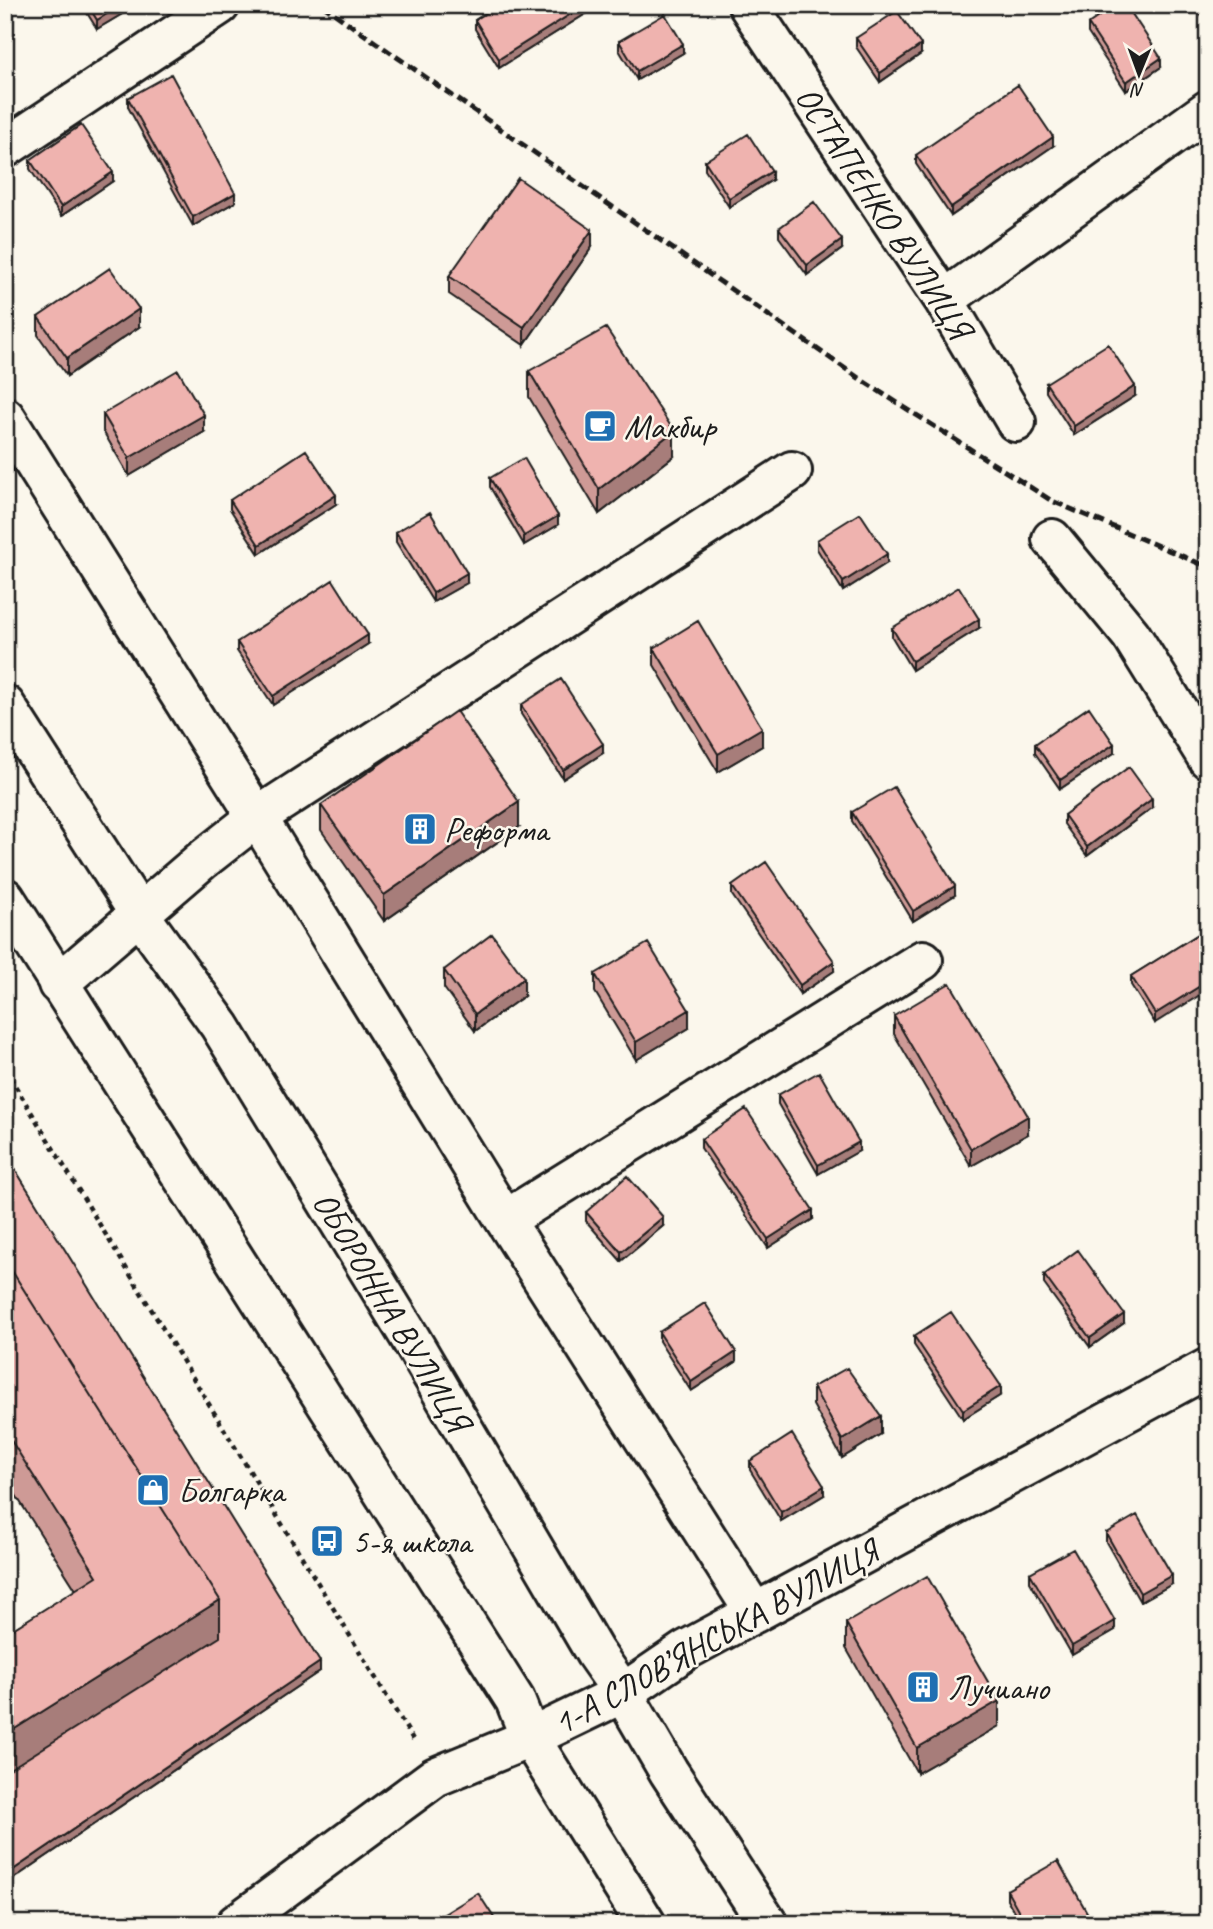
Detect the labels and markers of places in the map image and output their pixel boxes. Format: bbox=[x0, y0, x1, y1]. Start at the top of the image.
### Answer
place label: Макбир bbox=[624, 404, 718, 449]
cafe icon: Макбир bbox=[581, 407, 619, 445]
place label: Реформа bbox=[444, 807, 551, 852]
building icon: Реформа bbox=[401, 810, 439, 848]
place label: Болгарка bbox=[178, 1468, 287, 1513]
shop icon: Болгарка bbox=[134, 1471, 172, 1509]
place label: 5-я школа bbox=[352, 1519, 474, 1564]
bus stop icon: 5-я школа bbox=[308, 1522, 346, 1560]
place label: Лучиано bbox=[948, 1665, 1051, 1710]
building icon: Лучиано bbox=[904, 1668, 942, 1706]

